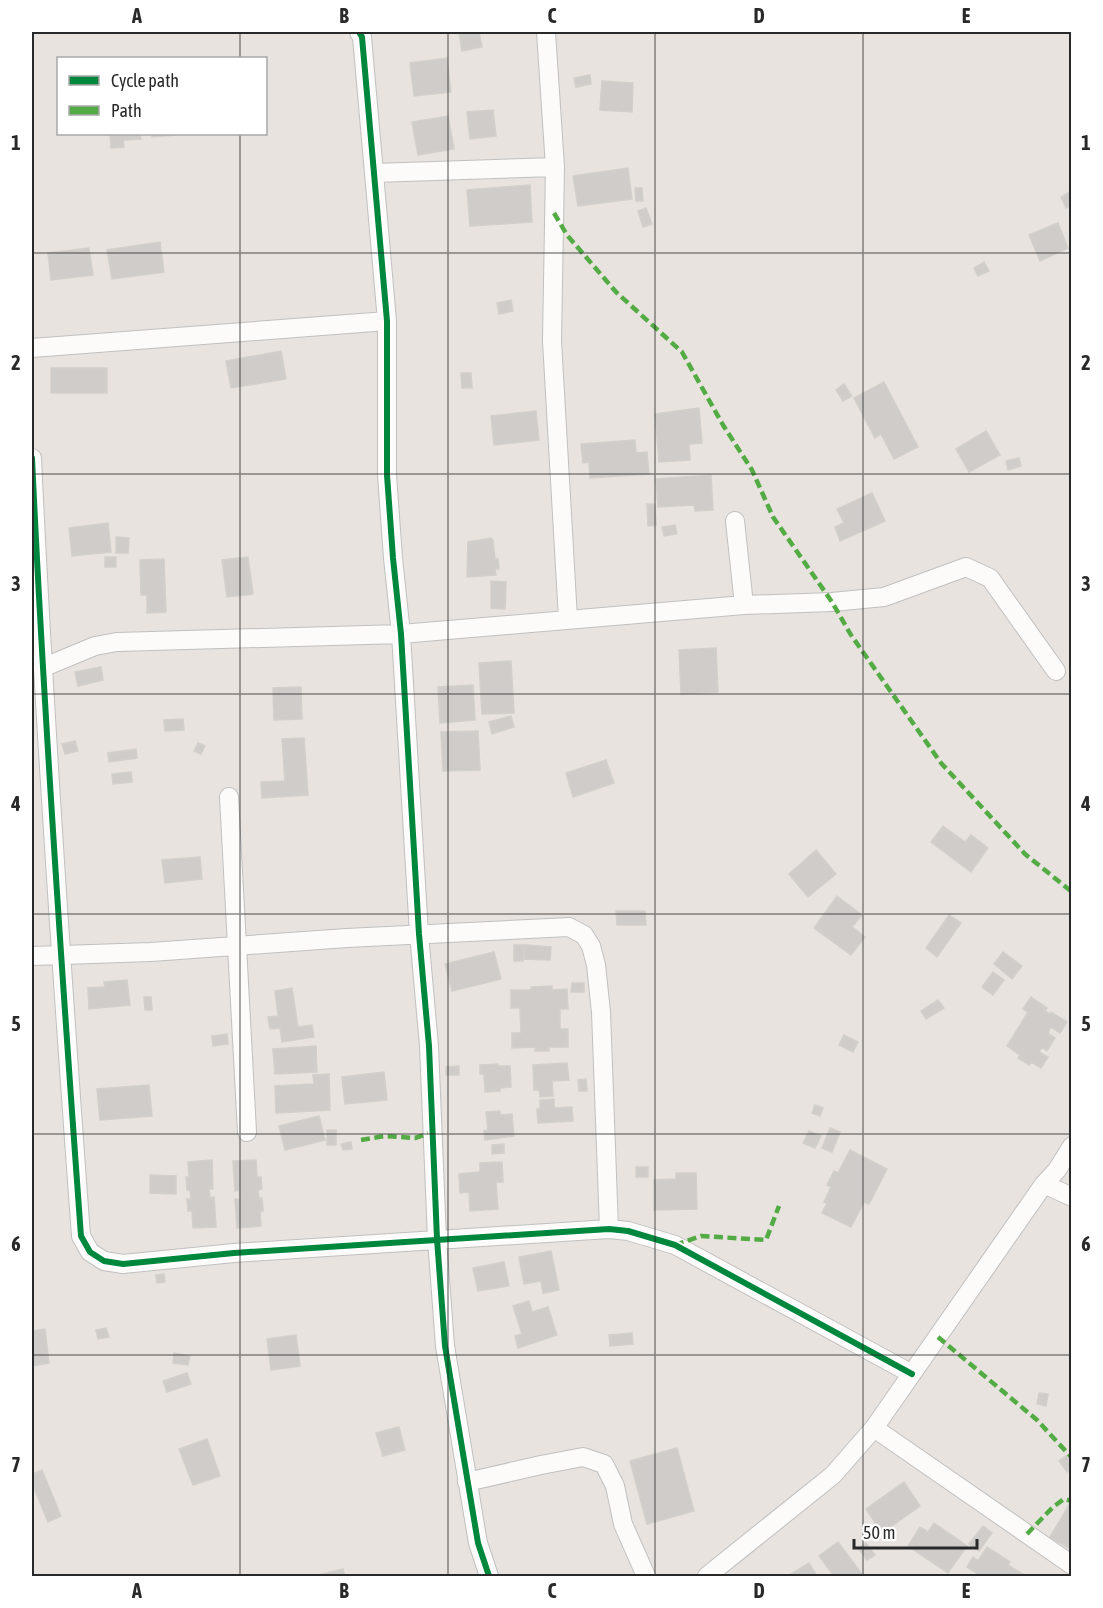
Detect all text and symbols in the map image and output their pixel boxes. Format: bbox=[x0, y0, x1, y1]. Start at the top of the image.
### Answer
text: A bbox=[131, 4, 142, 27]
text: B bbox=[339, 4, 349, 27]
text: C bbox=[548, 4, 557, 27]
text: D bbox=[753, 4, 765, 27]
text: E bbox=[962, 4, 971, 27]
legend bbox=[57, 57, 267, 135]
text: Cycle path bbox=[111, 70, 179, 91]
text: Path bbox=[111, 100, 142, 121]
text: 1 bbox=[11, 131, 21, 154]
text: 1 bbox=[1081, 131, 1091, 154]
text: 2 bbox=[11, 351, 21, 374]
text: 2 bbox=[1081, 351, 1091, 374]
text: 3 bbox=[11, 572, 21, 595]
text: 3 bbox=[1081, 572, 1091, 595]
text: 4 bbox=[10, 792, 21, 815]
text: 4 bbox=[1080, 792, 1091, 815]
text: 5 bbox=[11, 1012, 21, 1035]
text: 5 bbox=[1081, 1012, 1091, 1035]
text: 6 bbox=[11, 1232, 21, 1255]
text: 6 bbox=[1081, 1232, 1091, 1255]
text: 7 bbox=[11, 1453, 21, 1476]
text: 7 bbox=[1081, 1453, 1091, 1476]
scale bar bbox=[854, 1512, 977, 1550]
text: 50 m bbox=[863, 1522, 895, 1543]
text: A bbox=[131, 1579, 142, 1602]
text: B bbox=[339, 1579, 349, 1602]
text: C bbox=[548, 1579, 557, 1602]
text: D bbox=[753, 1579, 765, 1602]
text: E bbox=[962, 1579, 971, 1602]

